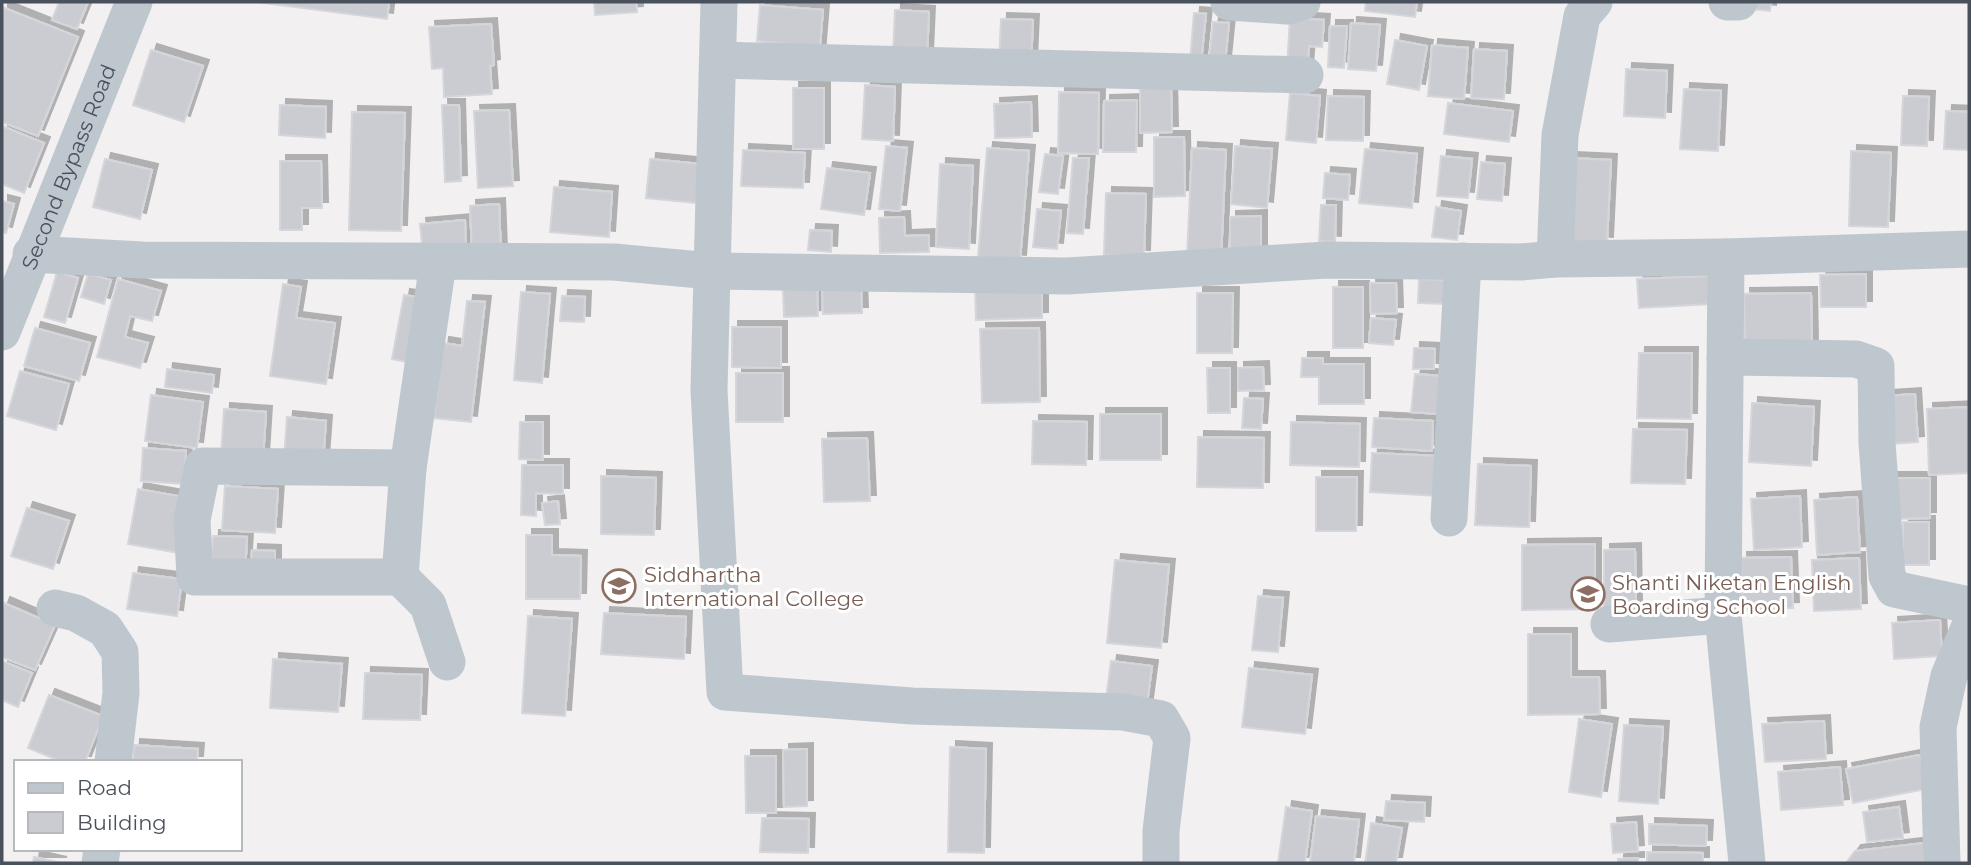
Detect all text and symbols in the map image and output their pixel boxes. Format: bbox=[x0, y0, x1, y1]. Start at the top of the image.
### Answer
street label: Second Bypass Road bbox=[16, 60, 120, 273]
place label: Siddhartha International College bbox=[644, 562, 864, 611]
school or university icon: Siddhartha International College bbox=[600, 567, 638, 605]
place label: Shanti Niketan English Boarding School bbox=[1612, 570, 1851, 619]
school or university icon: Shanti Niketan English Boarding School bbox=[1569, 575, 1607, 613]
legend bbox=[14, 760, 242, 851]
text: Road bbox=[77, 775, 132, 800]
text: Building bbox=[77, 810, 167, 835]

